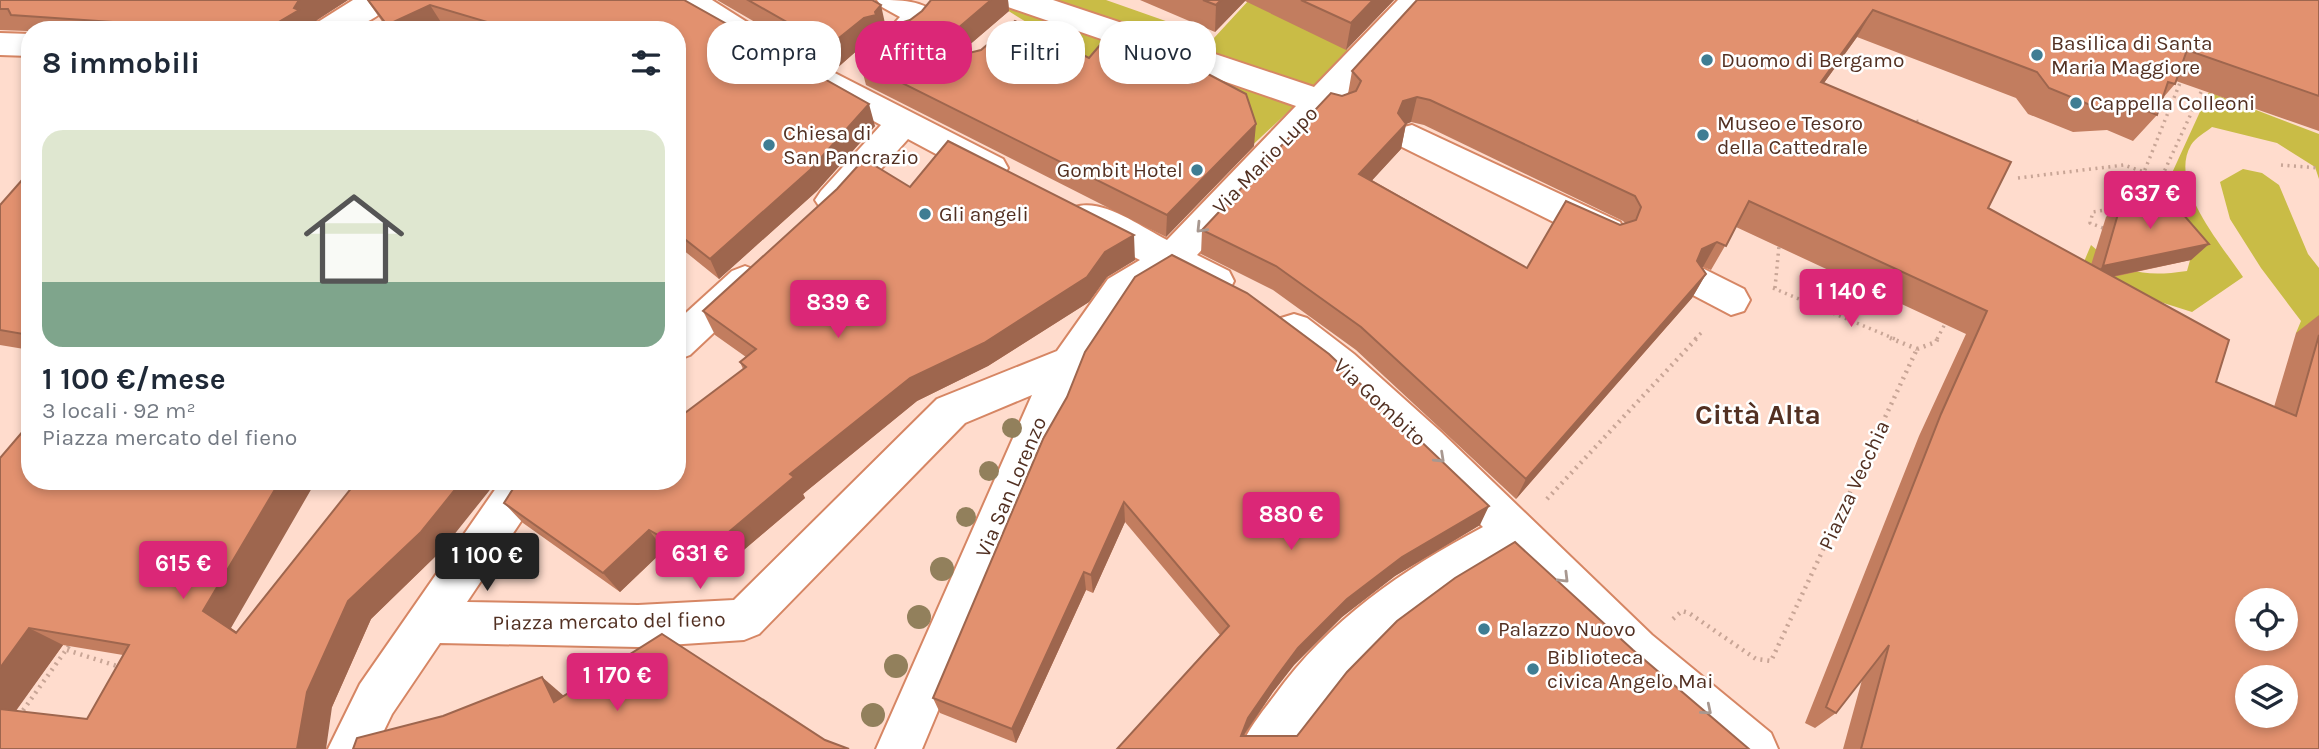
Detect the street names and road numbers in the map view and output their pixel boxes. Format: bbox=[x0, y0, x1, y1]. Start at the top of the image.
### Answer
street label: Via Mario Lupo bbox=[1208, 101, 1322, 219]
street label: Via Gombito bbox=[1329, 353, 1431, 451]
street label: Via San Lorenzo bbox=[971, 413, 1051, 561]
street label: Piazza Vecchia bbox=[1814, 416, 1894, 554]
street label: Piazza mercato del fieno bbox=[492, 607, 726, 635]

